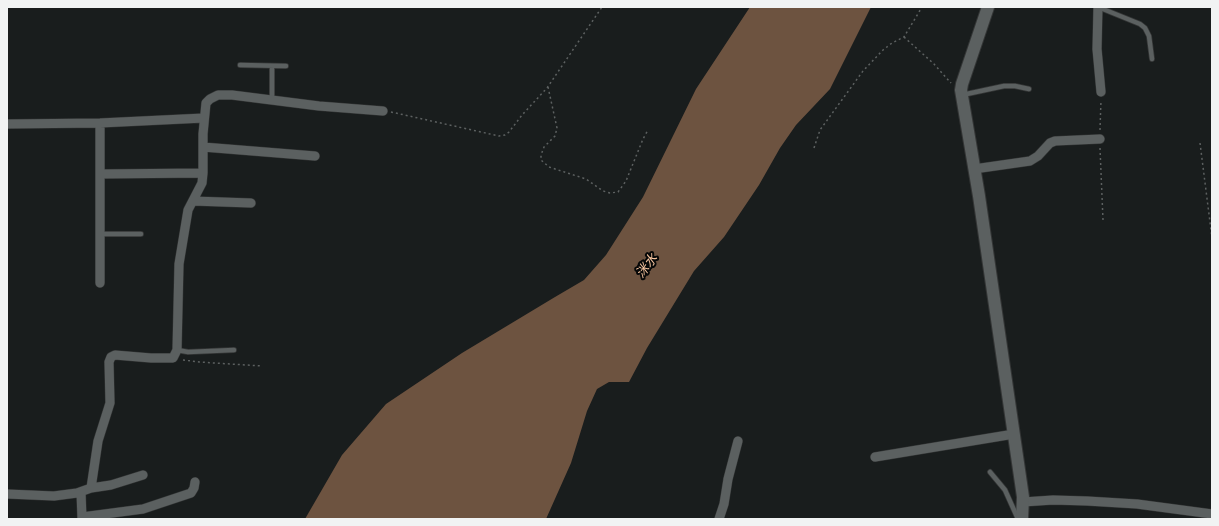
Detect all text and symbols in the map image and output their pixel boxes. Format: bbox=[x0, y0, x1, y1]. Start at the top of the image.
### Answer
water label: 洣水 bbox=[633, 251, 661, 281]

